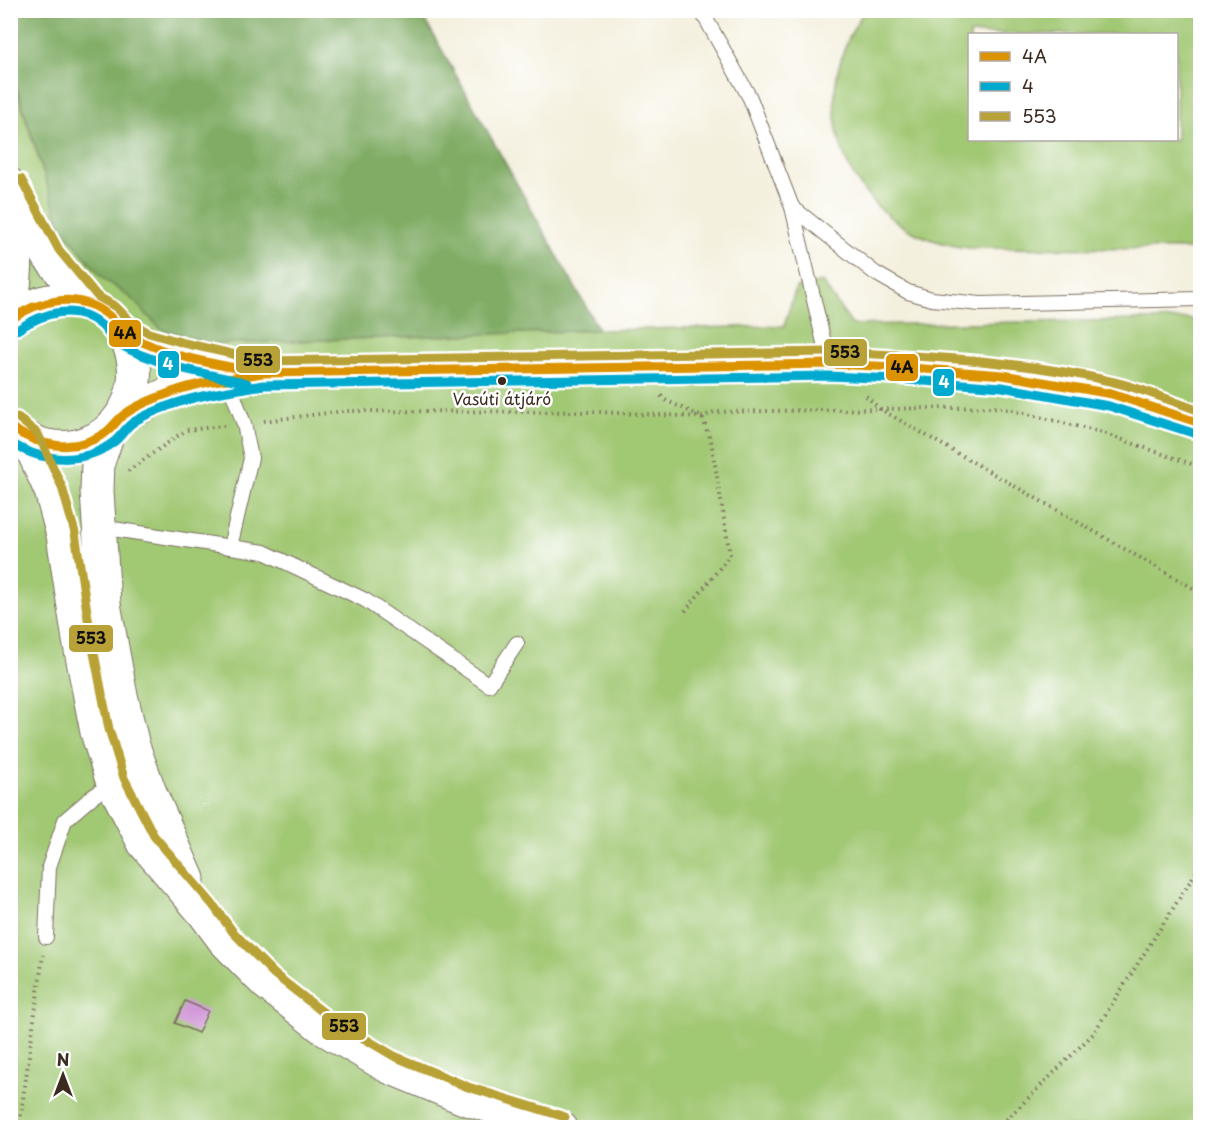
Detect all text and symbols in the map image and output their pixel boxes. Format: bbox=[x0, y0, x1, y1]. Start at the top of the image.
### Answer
legend bbox=[968, 33, 1178, 141]
text: 4A bbox=[1022, 42, 1047, 69]
text: 4 bbox=[1022, 72, 1034, 99]
text: 553 bbox=[1022, 102, 1057, 129]
line badge: 4A bbox=[108, 319, 142, 348]
text: 4A bbox=[114, 320, 136, 344]
line badge: 553 bbox=[823, 338, 868, 367]
text: 553 bbox=[830, 339, 860, 363]
line badge: 553 bbox=[235, 345, 281, 374]
text: 553 bbox=[243, 347, 273, 371]
line badge: 4 bbox=[157, 350, 180, 379]
text: 4 bbox=[163, 351, 174, 375]
line badge: 4A bbox=[885, 353, 919, 382]
text: 4A bbox=[891, 354, 913, 378]
line badge: 4 bbox=[932, 368, 955, 397]
text: 4 bbox=[939, 369, 950, 393]
marker: Vasúti átjáró bbox=[496, 375, 508, 387]
place label: Vasúti átjáró bbox=[453, 386, 551, 410]
line badge: 553 bbox=[68, 624, 114, 653]
text: 553 bbox=[76, 625, 106, 649]
line badge: 553 bbox=[321, 1012, 367, 1041]
text: 553 bbox=[329, 1013, 359, 1037]
north arrow bbox=[33, 1045, 93, 1105]
text: N bbox=[57, 1047, 69, 1071]

